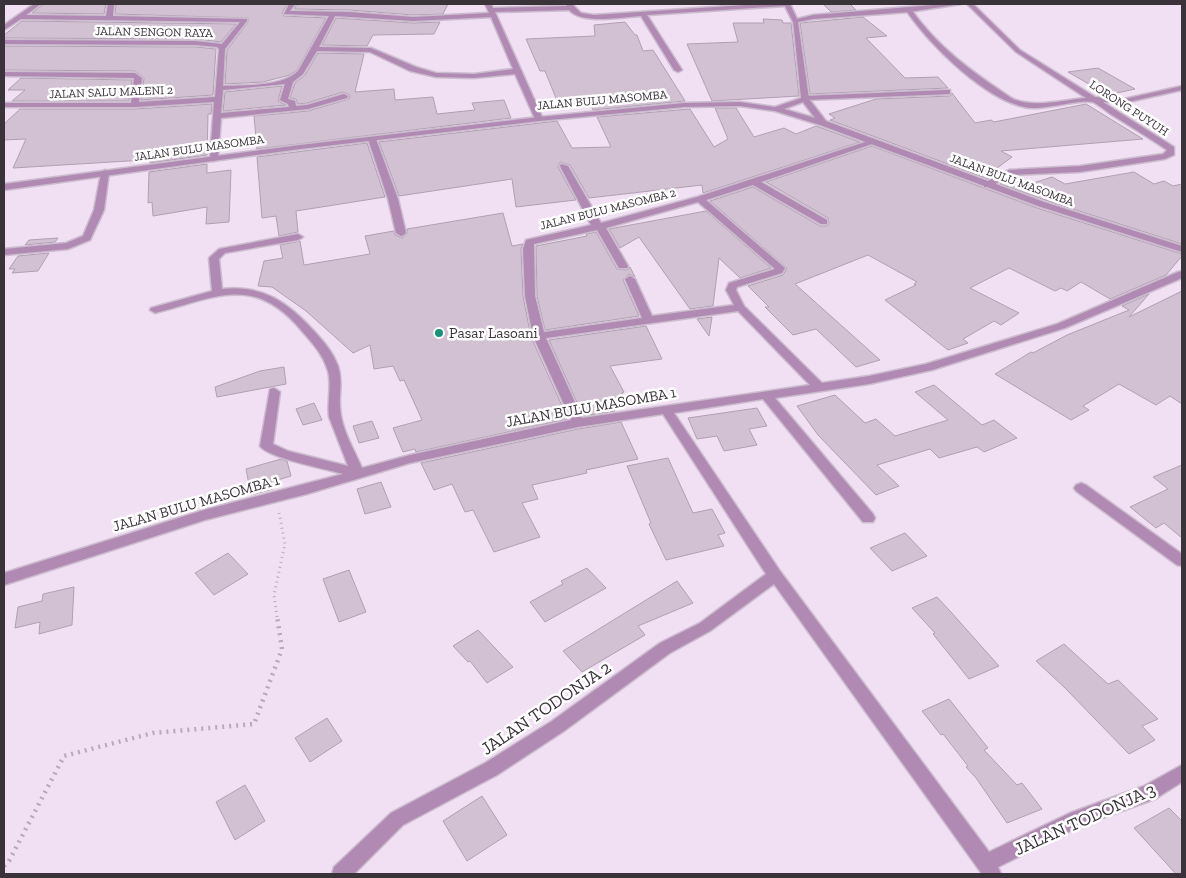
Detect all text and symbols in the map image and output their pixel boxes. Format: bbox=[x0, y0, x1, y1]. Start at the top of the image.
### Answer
street label: JALAN SENGON RAYA bbox=[95, 24, 213, 40]
street label: LORONG PUYUH bbox=[1087, 77, 1171, 139]
street label: JALAN SALU MALENI 2 bbox=[49, 83, 173, 101]
street label: JALAN BULU MASOMBA bbox=[536, 87, 668, 113]
street label: JALAN BULU MASOMBA bbox=[133, 132, 265, 164]
street label: JALAN BULU MASOMBA bbox=[948, 151, 1076, 209]
street label: JALAN BULU MASOMBA 2 bbox=[539, 185, 677, 233]
place label: Pasar Lasoani bbox=[449, 324, 538, 342]
marker: Pasar Lasoani bbox=[433, 327, 445, 339]
street label: JALAN BULU MASOMBA 1 bbox=[505, 383, 678, 431]
street label: JALAN BULU MASOMBA 1 bbox=[111, 471, 282, 535]
street label: JALAN TODONJA 2 bbox=[477, 656, 615, 760]
street label: JALAN TODONJA 3 bbox=[1011, 778, 1159, 860]

